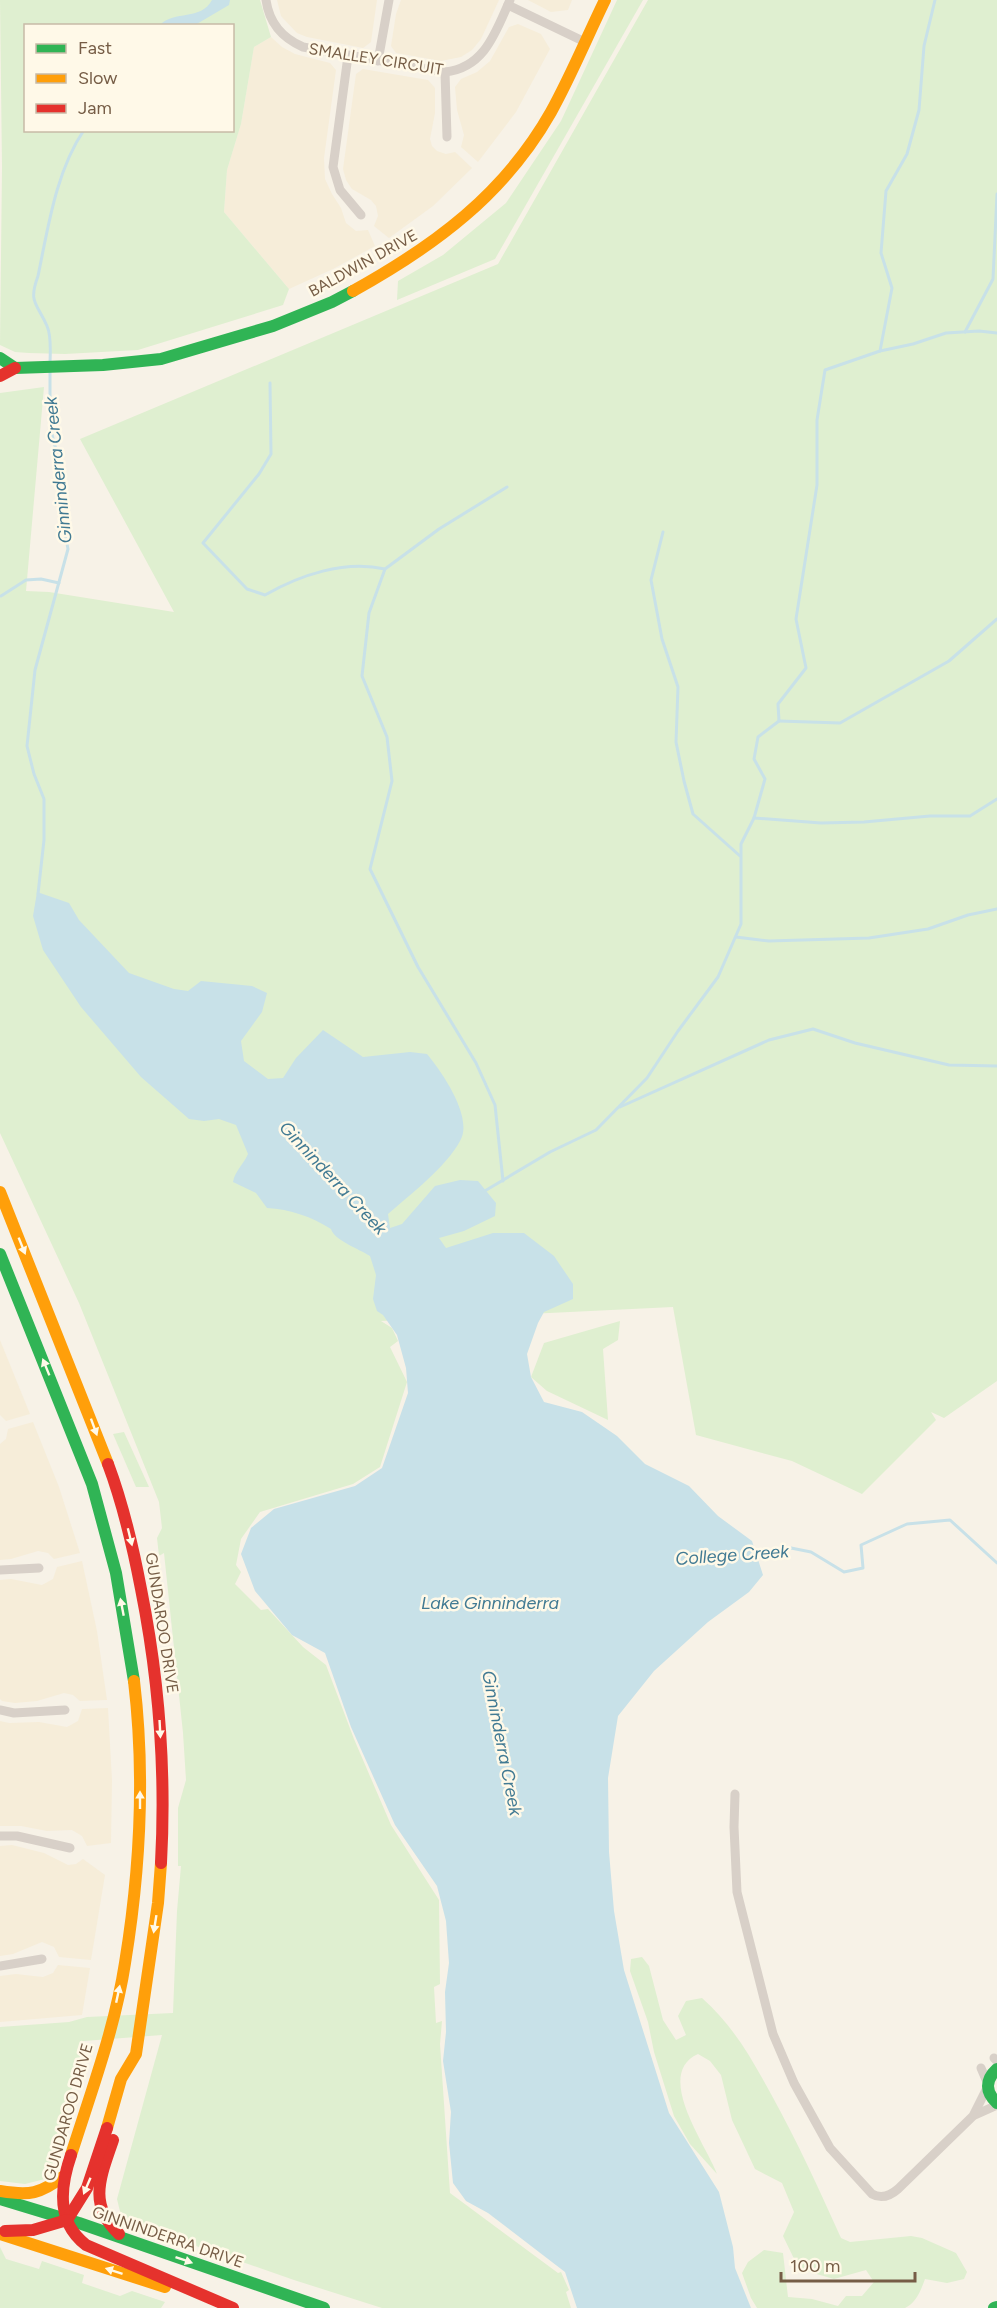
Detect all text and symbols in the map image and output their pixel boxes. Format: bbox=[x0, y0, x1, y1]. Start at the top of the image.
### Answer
legend bbox=[24, 24, 234, 132]
text: Fast bbox=[78, 37, 112, 59]
street label: SMALLEY CIRCUIT bbox=[307, 39, 445, 79]
text: Slow bbox=[78, 67, 117, 89]
text: Jam bbox=[78, 97, 112, 119]
street label: BALDWIN DRIVE bbox=[305, 225, 421, 301]
water label: Ginninderra Creek bbox=[39, 394, 77, 544]
water label: Ginninderra Creek bbox=[275, 1117, 392, 1240]
one-way arrow bbox=[18, 1237, 27, 1255]
one-way arrow bbox=[41, 1357, 51, 1375]
one-way arrow bbox=[90, 1418, 100, 1436]
one-way arrow bbox=[125, 1528, 135, 1546]
water label: College Creek bbox=[675, 1540, 791, 1570]
street label: GUNDAROO DRIVE bbox=[141, 1551, 183, 1695]
water label: Lake Ginninderra bbox=[421, 1592, 560, 1614]
one-way arrow bbox=[117, 1597, 126, 1616]
water label: Ginninderra Creek bbox=[477, 1669, 527, 1819]
one-way arrow bbox=[156, 1719, 165, 1738]
one-way arrow bbox=[135, 1791, 145, 1810]
one-way arrow bbox=[151, 1914, 160, 1933]
one-way arrow bbox=[114, 1984, 123, 2003]
street label: GUNDAROO DRIVE bbox=[39, 2041, 97, 2183]
one-way arrow bbox=[82, 2178, 92, 2196]
street label: GINNINDERRA DRIVE bbox=[90, 2202, 246, 2272]
scale bar bbox=[781, 2245, 914, 2283]
text: 100 m bbox=[790, 2255, 840, 2277]
one-way arrow bbox=[175, 2256, 193, 2266]
one-way arrow bbox=[105, 2266, 123, 2275]

